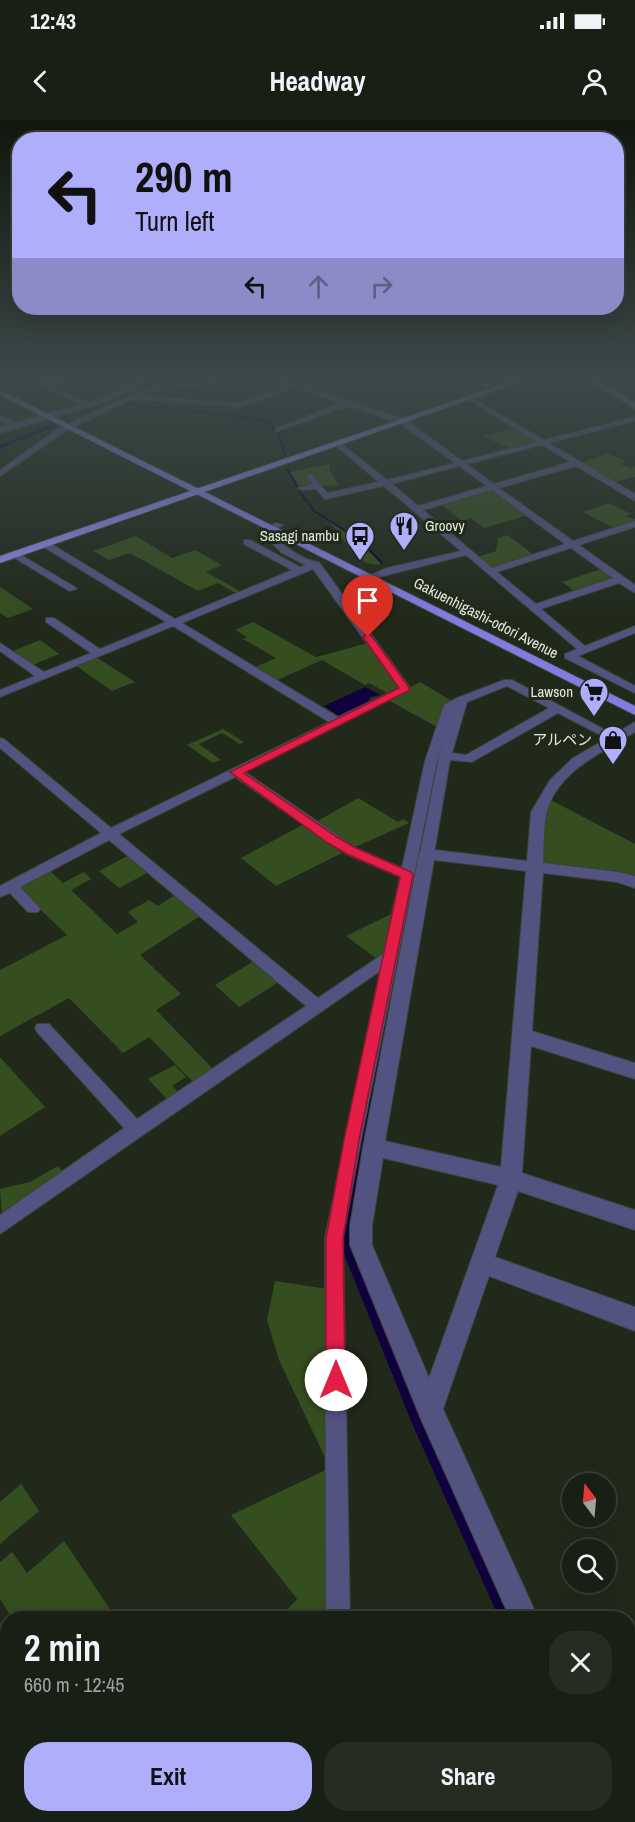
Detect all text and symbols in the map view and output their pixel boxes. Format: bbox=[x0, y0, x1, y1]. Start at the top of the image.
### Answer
text: 12:43 bbox=[30, 6, 76, 36]
text: Headway bbox=[270, 63, 366, 99]
icon: back bbox=[24, 65, 57, 98]
icon: person bbox=[578, 65, 611, 98]
text: 290 m bbox=[135, 149, 233, 205]
icon: left bbox=[36, 156, 114, 234]
text: Turn left bbox=[135, 203, 214, 239]
icon: left bbox=[239, 270, 272, 303]
icon: ahead bbox=[302, 270, 335, 303]
icon: right bbox=[365, 270, 398, 303]
restaurant icon: Groovy bbox=[388, 510, 420, 552]
place label: Groovy bbox=[425, 515, 465, 536]
bus stop icon: Sasagi nambu bbox=[344, 520, 376, 562]
place label: Sasagi nambu bbox=[260, 525, 339, 546]
street label: Gakuenhigashi-odori Avenue bbox=[410, 572, 562, 663]
pin bbox=[342, 575, 393, 637]
icon: arrive bbox=[351, 584, 384, 617]
supermarket icon: Lawson bbox=[578, 676, 610, 718]
place label: Lawson bbox=[531, 681, 573, 702]
shop icon: アルペン bbox=[597, 724, 629, 766]
place label: アルペン bbox=[532, 729, 592, 750]
position arrow bbox=[304, 1348, 368, 1412]
north arrow bbox=[562, 1473, 616, 1527]
map controls bbox=[562, 1473, 616, 1593]
button: search bbox=[562, 1539, 616, 1593]
text: 2 min bbox=[24, 1624, 101, 1672]
button: close bbox=[549, 1631, 612, 1694]
text: 660 m · 12:45 bbox=[24, 1671, 124, 1698]
button: Exit bbox=[24, 1742, 312, 1811]
button: Share bbox=[324, 1742, 612, 1811]

